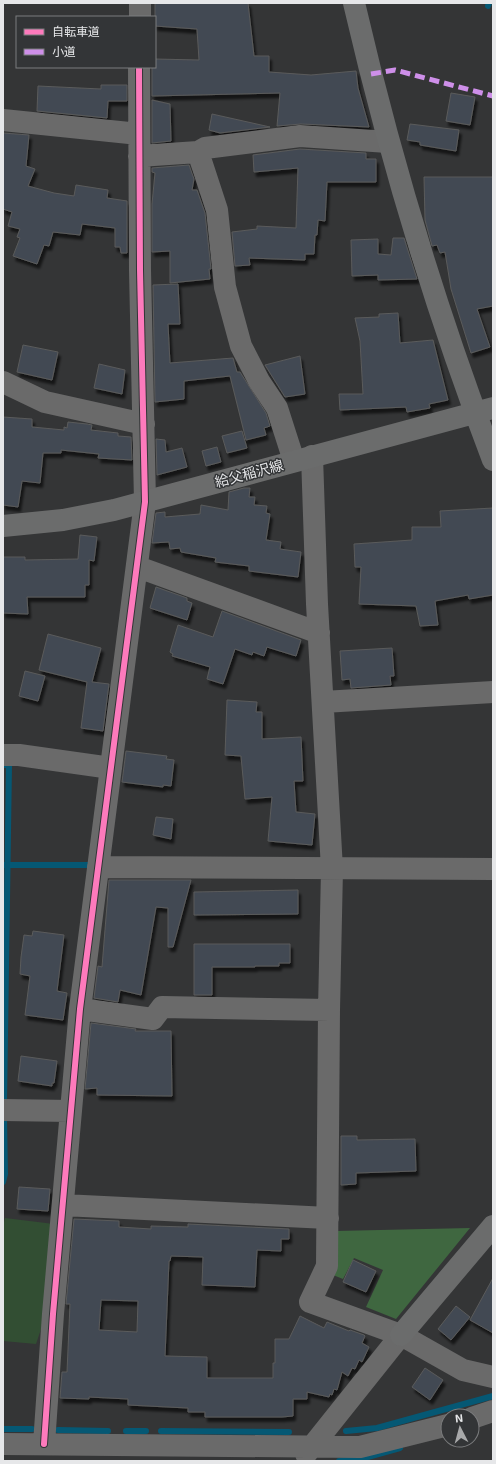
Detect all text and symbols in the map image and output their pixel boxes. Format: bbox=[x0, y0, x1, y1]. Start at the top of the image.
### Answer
legend bbox=[16, 16, 156, 68]
text: 自転車道 bbox=[52, 24, 100, 38]
text: 小道 bbox=[52, 44, 76, 58]
street label: 給父稲沢線 bbox=[213, 456, 285, 490]
north arrow bbox=[440, 1408, 480, 1448]
text: N bbox=[454, 1411, 464, 1424]

